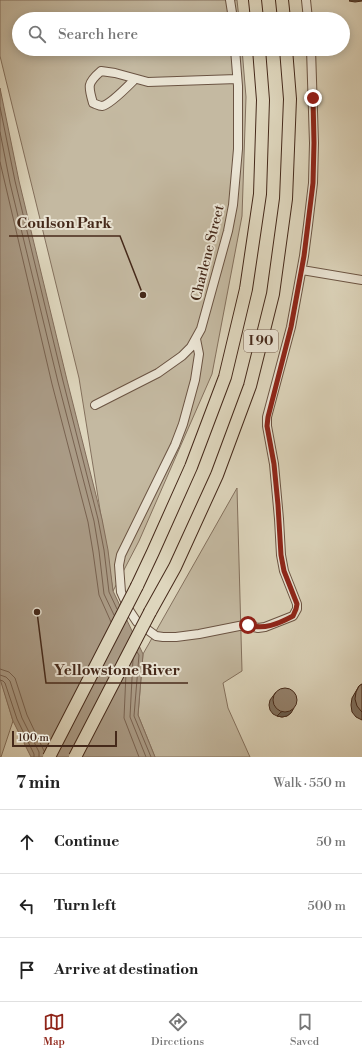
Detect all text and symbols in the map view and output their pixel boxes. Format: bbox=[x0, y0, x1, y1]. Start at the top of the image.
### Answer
search box bbox=[12, 12, 350, 56]
icon: search bbox=[26, 23, 48, 45]
text: Search here bbox=[58, 25, 138, 44]
route end bbox=[304, 89, 322, 107]
street label: Charlene Street bbox=[187, 203, 229, 303]
callout: Coulson Park bbox=[9, 209, 120, 236]
text: Coulson Park bbox=[16, 214, 112, 233]
road number: I 90 bbox=[244, 330, 278, 352]
route start bbox=[239, 616, 257, 634]
callout: Yellowstone River bbox=[46, 656, 188, 683]
text: Yellowstone River bbox=[54, 661, 181, 680]
scale bar bbox=[12, 729, 117, 748]
text: 100 m bbox=[18, 731, 49, 745]
text: 7 min bbox=[16, 772, 60, 794]
text: Walk · 550 m bbox=[273, 775, 346, 791]
icon: ahead bbox=[16, 831, 38, 853]
text: Continue bbox=[54, 832, 119, 851]
text: 50 m bbox=[316, 834, 346, 850]
icon: left bbox=[16, 895, 38, 917]
text: Turn left bbox=[54, 896, 116, 915]
text: 500 m bbox=[308, 898, 346, 914]
icon: arrive bbox=[16, 959, 38, 981]
text: Arrive at destination bbox=[54, 960, 198, 979]
tab: Map bbox=[43, 1011, 65, 1049]
tab: Directions bbox=[151, 1011, 204, 1049]
tab: Saved bbox=[290, 1011, 319, 1049]

